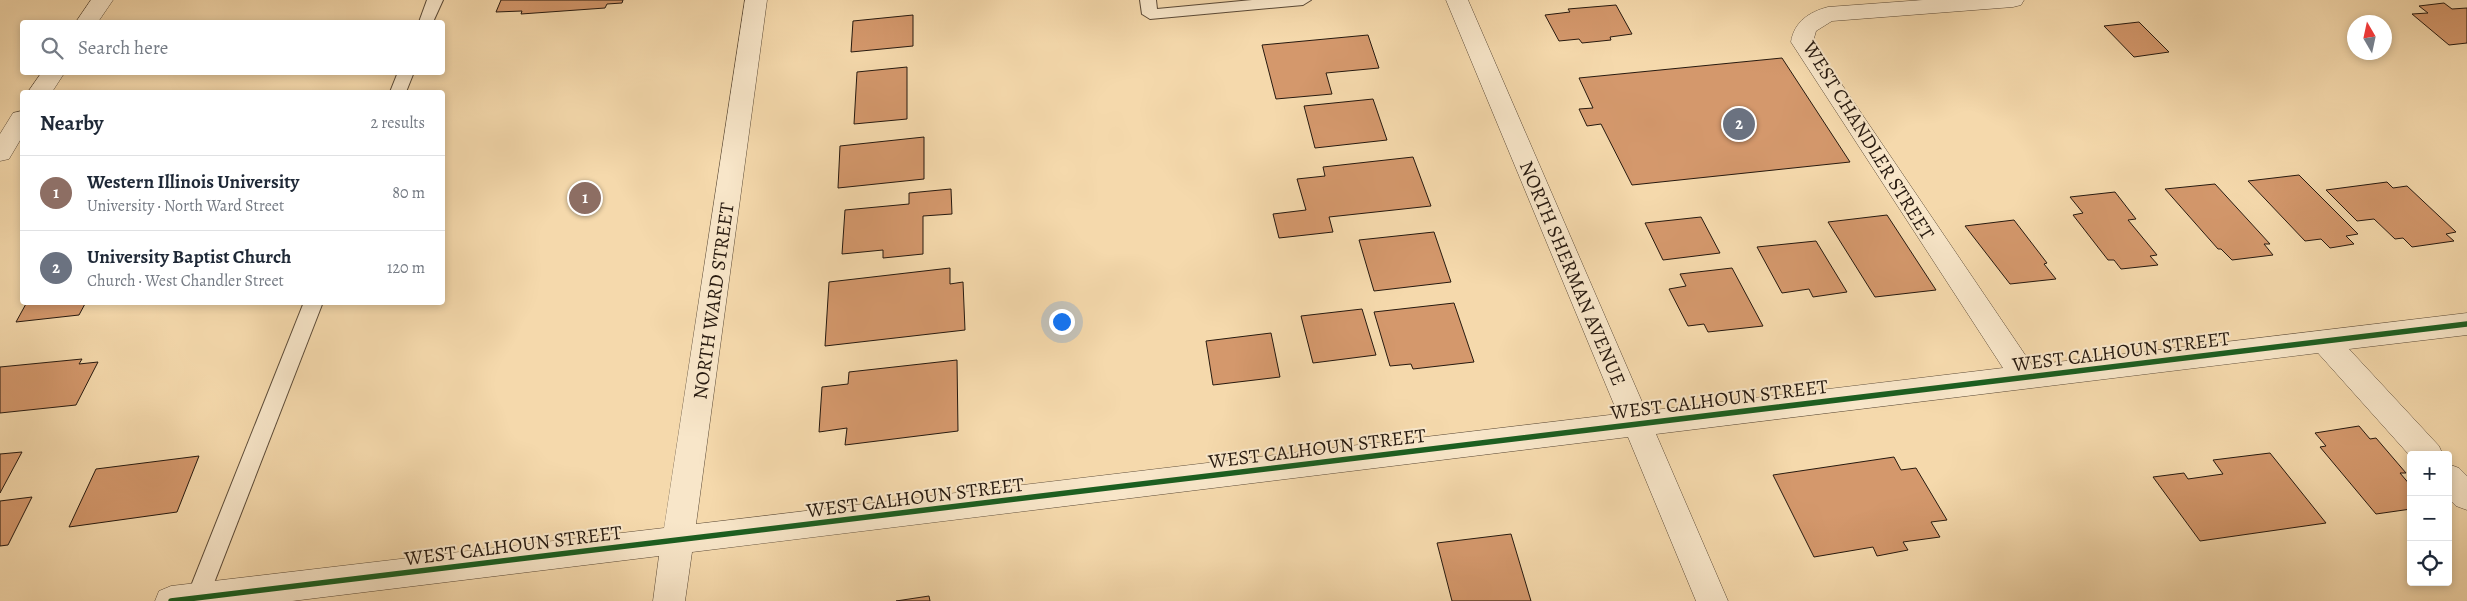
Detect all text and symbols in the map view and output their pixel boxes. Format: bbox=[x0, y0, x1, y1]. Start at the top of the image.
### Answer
north arrow bbox=[2347, 15, 2392, 60]
search box bbox=[20, 20, 445, 75]
icon: search bbox=[38, 34, 66, 62]
text: Search here bbox=[78, 35, 168, 61]
street label: WEST CHANDLER STREET bbox=[1796, 35, 1941, 245]
pin: 2 bbox=[1723, 105, 1755, 143]
text: Nearby bbox=[40, 109, 103, 137]
text: 2 results bbox=[370, 112, 425, 134]
street label: NORTH SHERMAN AVENUE bbox=[1513, 157, 1632, 390]
text: Western Illinois University bbox=[87, 169, 299, 195]
pin: 1 bbox=[569, 179, 601, 217]
text: 1 bbox=[53, 182, 59, 204]
text: 80 m bbox=[392, 182, 425, 204]
text: University · North Ward Street bbox=[87, 195, 284, 217]
street label: NORTH WARD STREET bbox=[686, 201, 741, 401]
text: University Baptist Church bbox=[87, 244, 291, 270]
text: 2 bbox=[52, 257, 60, 279]
text: 120 m bbox=[387, 257, 425, 279]
text: Church · West Chandler Street bbox=[87, 270, 284, 292]
your location bbox=[1049, 309, 1075, 335]
street label: WEST CALHOUN STREET bbox=[2010, 325, 2231, 378]
street label: WEST CALHOUN STREET bbox=[1608, 373, 1829, 426]
street label: WEST CALHOUN STREET bbox=[1206, 422, 1427, 475]
map controls bbox=[2407, 451, 2452, 586]
button: + bbox=[2407, 451, 2452, 496]
street label: WEST CALHOUN STREET bbox=[804, 471, 1025, 524]
button: − bbox=[2407, 496, 2452, 541]
street label: WEST CALHOUN STREET bbox=[402, 519, 623, 572]
button: locate bbox=[2407, 541, 2452, 586]

